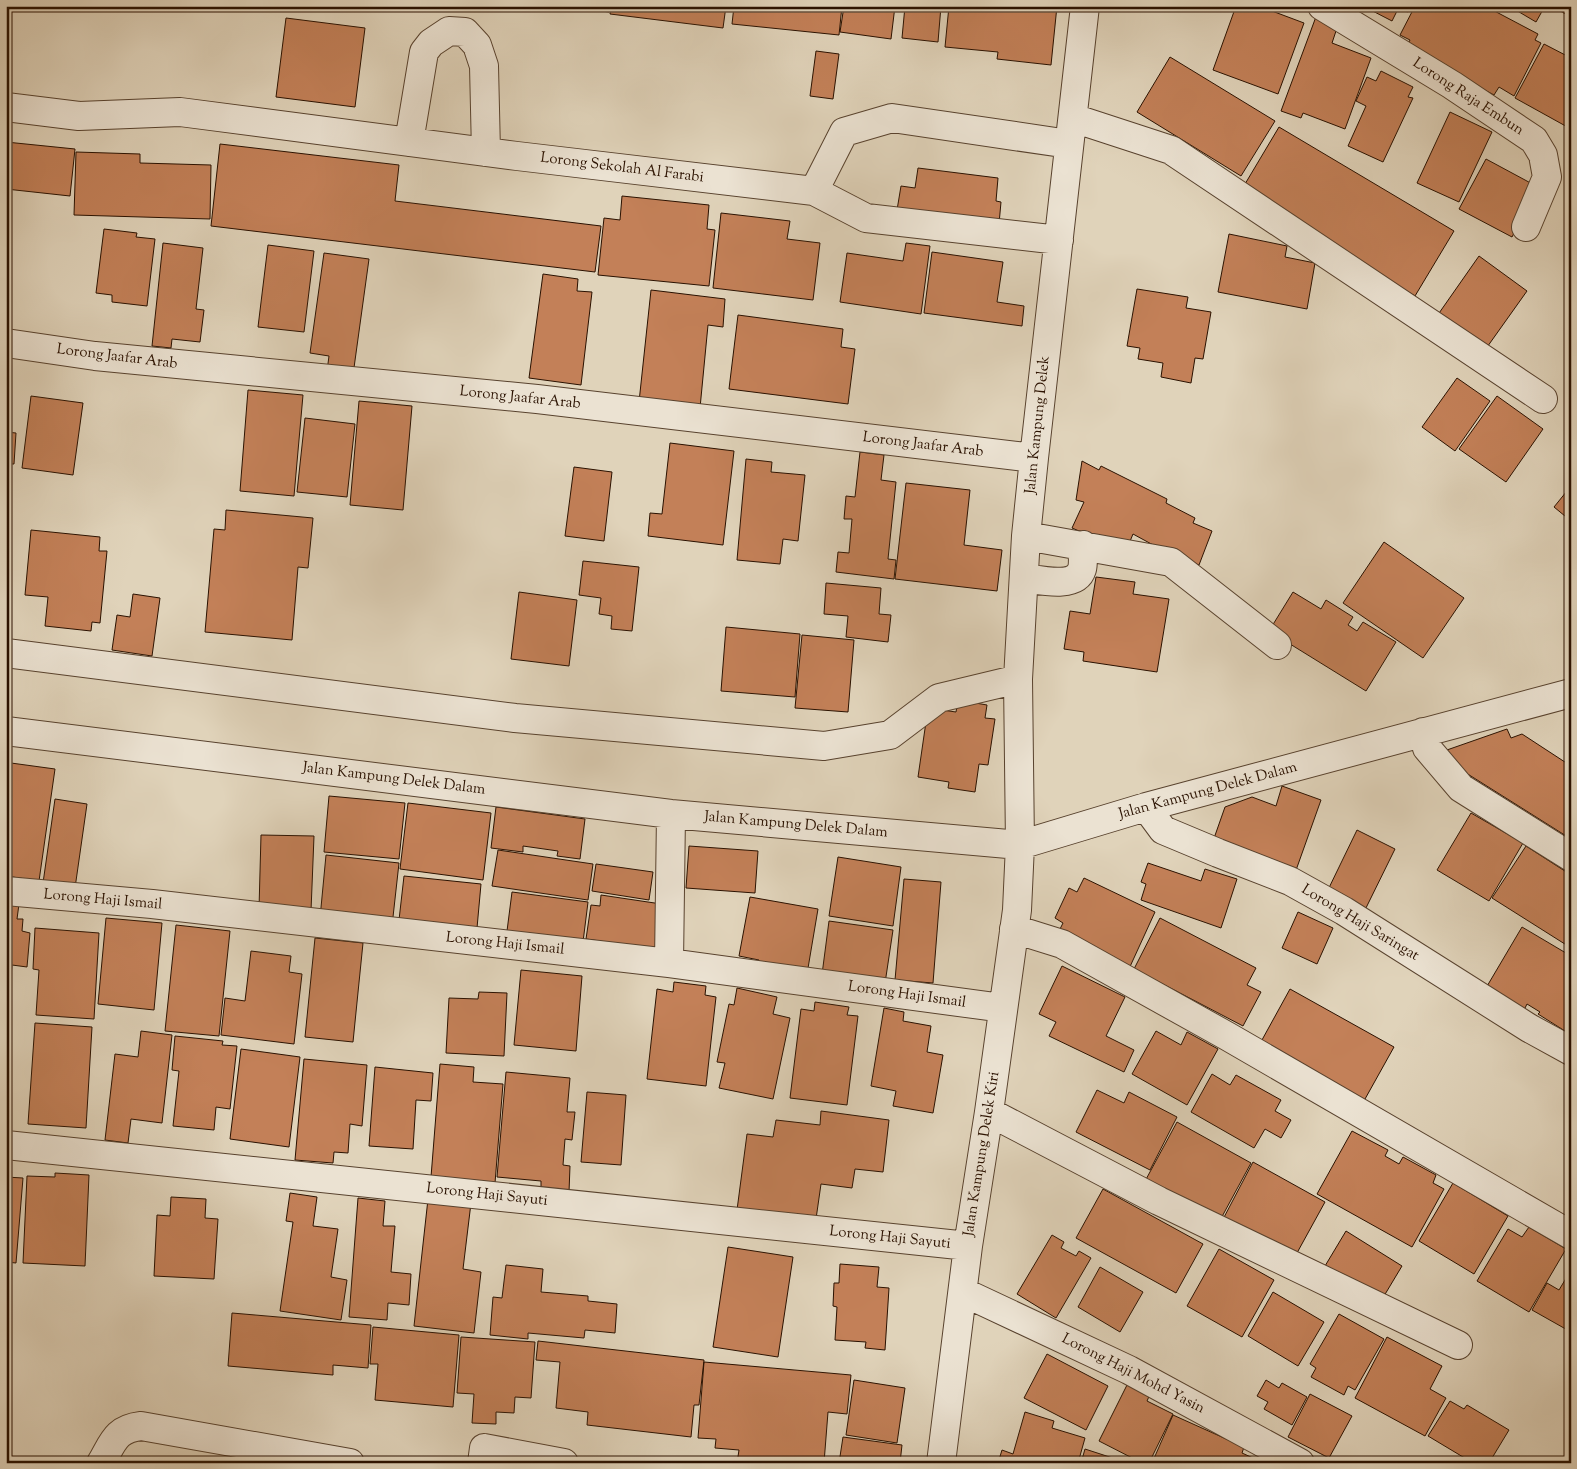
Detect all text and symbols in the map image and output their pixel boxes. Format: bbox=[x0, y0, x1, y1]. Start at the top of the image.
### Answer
street label: Lorong Raja Embun bbox=[1408, 53, 1528, 141]
street label: Lorong Sekolah Al Farabi bbox=[539, 148, 705, 188]
street label: Lorong Jaafar Arab bbox=[55, 339, 179, 375]
street label: Jalan Kampung Delek bbox=[1020, 355, 1056, 496]
street label: Lorong Jaafar Arab bbox=[458, 381, 582, 415]
street label: Lorong Jaafar Arab bbox=[861, 427, 985, 463]
street label: Jalan Kampung Delek Dalam bbox=[300, 757, 487, 801]
street label: Jalan Kampung Delek Dalam bbox=[1115, 757, 1300, 825]
street label: Jalan Kampung Delek Dalam bbox=[702, 806, 889, 844]
street label: Lorong Haji Saringat bbox=[1297, 879, 1423, 967]
street label: Lorong Haji Ismail bbox=[43, 884, 163, 916]
street label: Lorong Haji Ismail bbox=[445, 927, 565, 961]
street label: Lorong Haji Ismail bbox=[847, 976, 967, 1014]
street label: Jalan Kampung Delek Kiri bbox=[958, 1070, 1005, 1239]
street label: Lorong Haji Sayuti bbox=[425, 1178, 549, 1212]
street label: Lorong Haji Sayuti bbox=[828, 1221, 952, 1255]
street label: Lorong Haji Mohd Yasin bbox=[1058, 1329, 1208, 1419]

